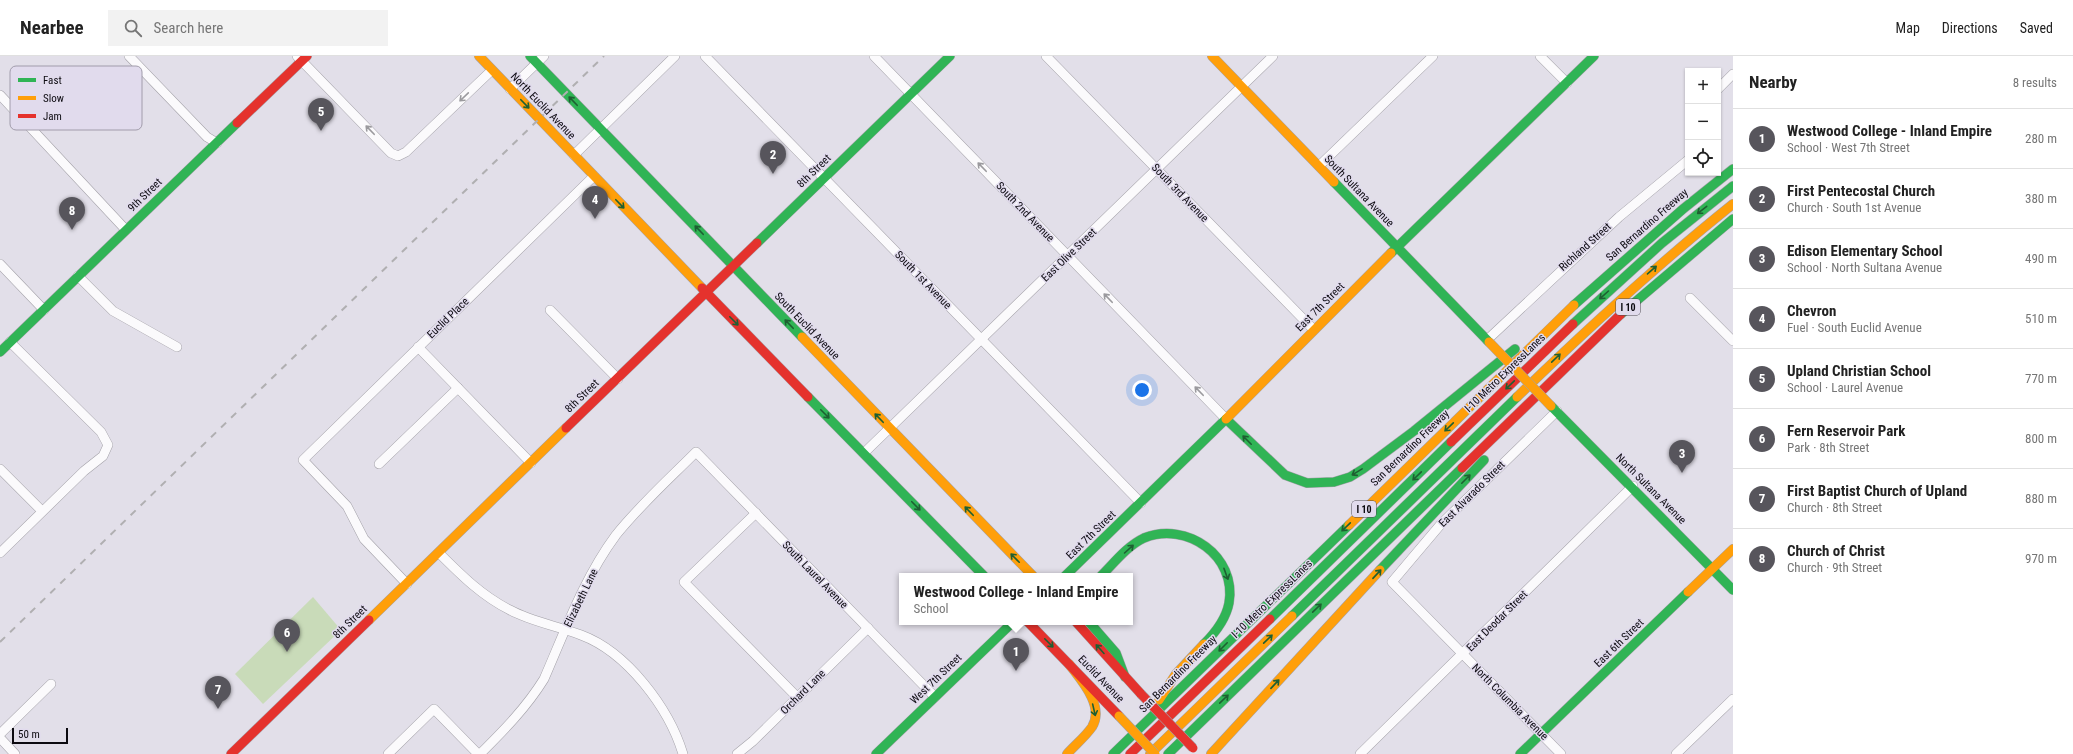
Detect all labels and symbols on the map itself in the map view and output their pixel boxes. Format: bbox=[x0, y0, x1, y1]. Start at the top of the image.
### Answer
legend bbox=[10, 66, 142, 130]
street label: North Euclid Avenue bbox=[508, 70, 578, 142]
text: Fast bbox=[43, 74, 62, 87]
text: Slow bbox=[43, 92, 64, 105]
one-way arrow bbox=[459, 92, 469, 102]
one-way arrow bbox=[569, 96, 578, 106]
pin: 5 bbox=[308, 98, 334, 131]
one-way arrow bbox=[520, 99, 529, 109]
text: Jam bbox=[43, 110, 62, 123]
one-way arrow bbox=[365, 125, 375, 135]
pin: 2 bbox=[760, 141, 786, 174]
street label: 8th Street bbox=[794, 152, 834, 190]
street label: South Sultana Avenue bbox=[1322, 152, 1396, 230]
street label: South 3rd Avenue bbox=[1149, 161, 1211, 225]
one-way arrow bbox=[977, 162, 987, 172]
street label: 9th Street bbox=[125, 176, 165, 214]
street label: South 2nd Avenue bbox=[993, 179, 1057, 245]
pin: 4 bbox=[582, 186, 608, 219]
street label: San Bernardino Freeway bbox=[1603, 186, 1691, 264]
pin: 8 bbox=[59, 197, 85, 230]
one-way arrow bbox=[615, 199, 625, 209]
one-way arrow bbox=[1697, 206, 1708, 215]
street label: Richland Street bbox=[1556, 220, 1614, 274]
one-way arrow bbox=[694, 225, 704, 235]
street label: East Olive Street bbox=[1039, 226, 1099, 284]
street label: South 1st Avenue bbox=[892, 248, 954, 312]
one-way arrow bbox=[1646, 266, 1657, 275]
street label: East 7th Street bbox=[1293, 280, 1347, 334]
street label: South Euclid Avenue bbox=[772, 290, 842, 362]
one-way arrow bbox=[1599, 290, 1609, 300]
one-way arrow bbox=[1104, 293, 1113, 303]
street label: Euclid Place bbox=[424, 295, 472, 341]
road number: I 10 bbox=[1616, 299, 1640, 315]
one-way arrow bbox=[729, 316, 739, 326]
one-way arrow bbox=[784, 319, 794, 329]
street label: I-10 Metro ExpressLanes bbox=[1462, 331, 1548, 415]
one-way arrow bbox=[1551, 354, 1561, 363]
street label: 8th Street bbox=[562, 377, 602, 415]
your location bbox=[1132, 380, 1152, 400]
one-way arrow bbox=[1505, 380, 1515, 390]
one-way arrow bbox=[1194, 386, 1204, 396]
street label: San Bernardino Freeway bbox=[1368, 407, 1452, 489]
one-way arrow bbox=[820, 409, 830, 419]
one-way arrow bbox=[874, 413, 884, 423]
one-way arrow bbox=[1444, 422, 1454, 432]
one-way arrow bbox=[1242, 435, 1252, 445]
pin: 3 bbox=[1669, 440, 1695, 473]
street label: North Sultana Avenue bbox=[1613, 451, 1689, 527]
street label: East Alvarado Street bbox=[1436, 458, 1508, 530]
one-way arrow bbox=[1351, 469, 1363, 477]
one-way arrow bbox=[1412, 471, 1422, 480]
one-way arrow bbox=[1461, 474, 1471, 484]
one-way arrow bbox=[911, 501, 921, 511]
road number: I 10 bbox=[1352, 501, 1376, 517]
one-way arrow bbox=[964, 506, 974, 516]
street label: East 7th Street bbox=[1064, 508, 1118, 562]
one-way arrow bbox=[1341, 522, 1351, 532]
street label: South Laurel Avenue bbox=[780, 539, 850, 611]
one-way arrow bbox=[1124, 545, 1134, 554]
one-way arrow bbox=[1010, 553, 1020, 562]
street label: I-10 Metro ExpressLanes bbox=[1229, 557, 1315, 641]
street label: Elizabeth Lane bbox=[561, 567, 601, 629]
one-way arrow bbox=[1223, 568, 1231, 580]
one-way arrow bbox=[1372, 569, 1382, 579]
street label: East Deodar Street bbox=[1464, 588, 1530, 654]
street label: 8th Street bbox=[330, 603, 370, 641]
one-way arrow bbox=[1312, 603, 1322, 613]
street label: East 6th Street bbox=[1592, 616, 1646, 670]
pin: 6 bbox=[274, 619, 300, 652]
street label: San Bernardino Freeway bbox=[1137, 632, 1220, 715]
one-way arrow bbox=[1263, 634, 1273, 644]
pin: 1 bbox=[1003, 638, 1029, 671]
one-way arrow bbox=[1044, 638, 1053, 648]
one-way arrow bbox=[1218, 642, 1228, 652]
one-way arrow bbox=[1096, 644, 1105, 655]
street label: West 7th Street bbox=[908, 651, 964, 707]
street label: Euclid Avenue bbox=[1075, 653, 1127, 705]
street label: North Columbia Avenue bbox=[1469, 661, 1551, 743]
street label: Orchard Lane bbox=[778, 667, 828, 717]
pin: 7 bbox=[205, 676, 231, 709]
one-way arrow bbox=[1270, 678, 1279, 689]
one-way arrow bbox=[1219, 694, 1229, 704]
one-way arrow bbox=[1091, 703, 1099, 716]
scale bar bbox=[12, 726, 68, 745]

